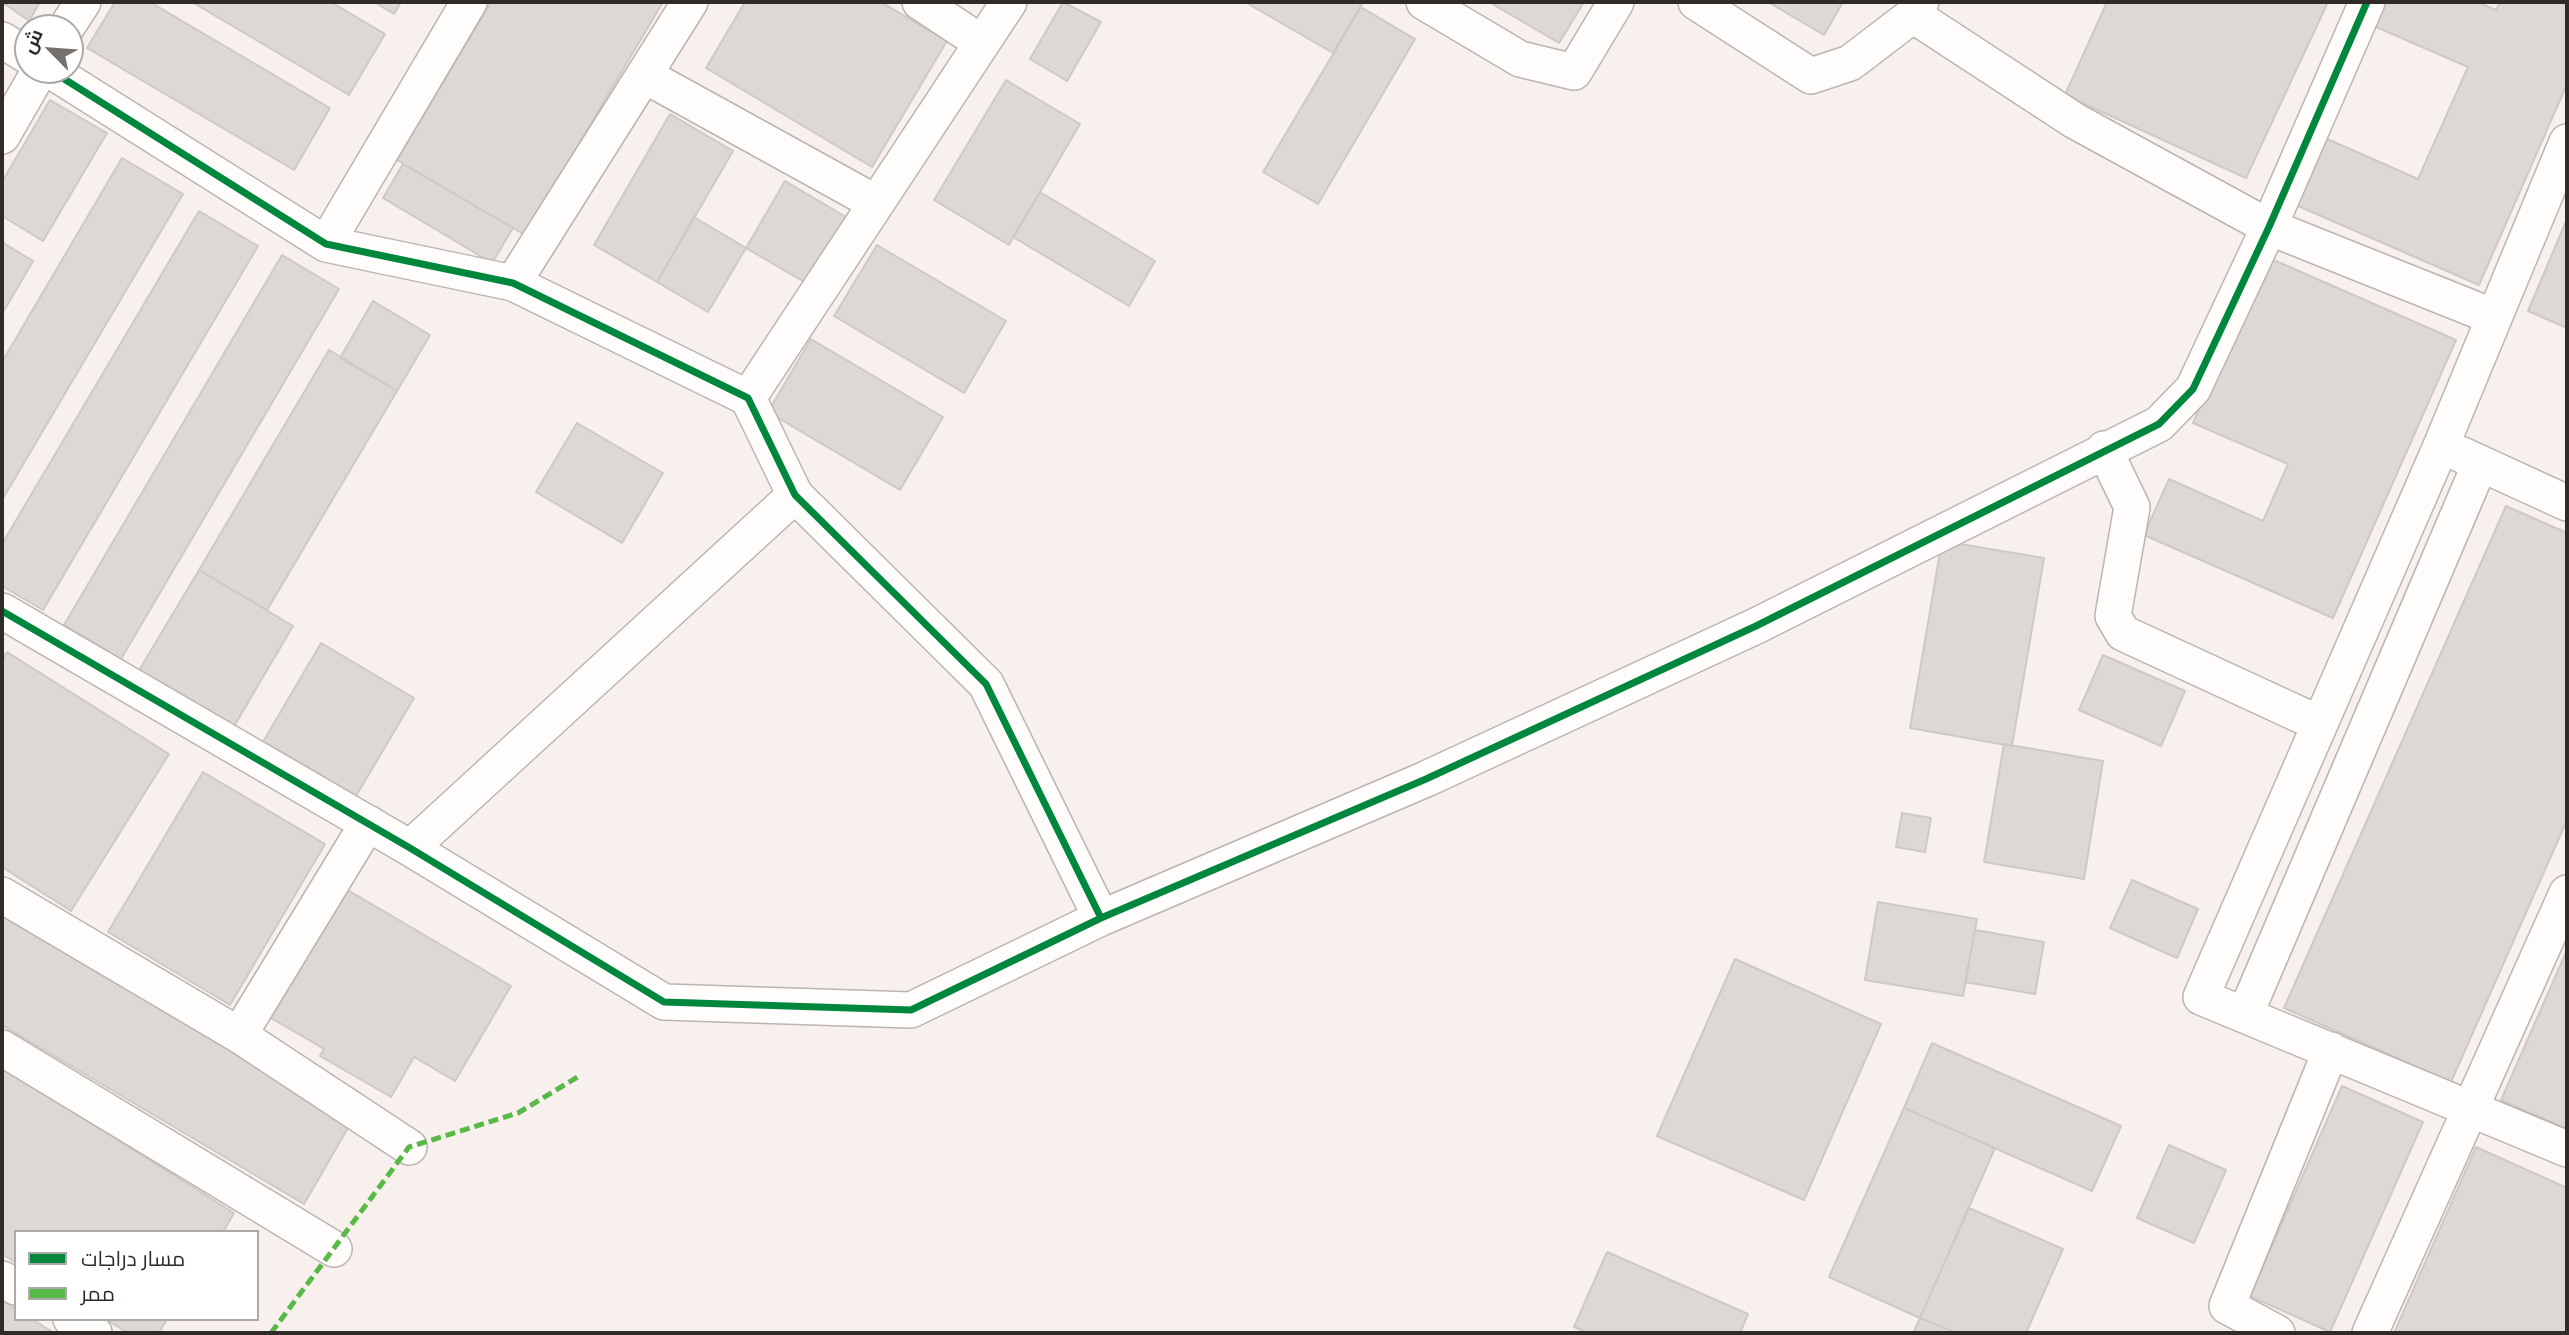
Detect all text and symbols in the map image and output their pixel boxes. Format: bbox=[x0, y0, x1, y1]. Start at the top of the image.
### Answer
north arrow bbox=[14, 14, 84, 84]
text: ش bbox=[16, 25, 47, 57]
legend bbox=[14, 1230, 259, 1321]
text: مسار دراجات bbox=[81, 1245, 185, 1271]
text: ممر bbox=[81, 1280, 115, 1306]

